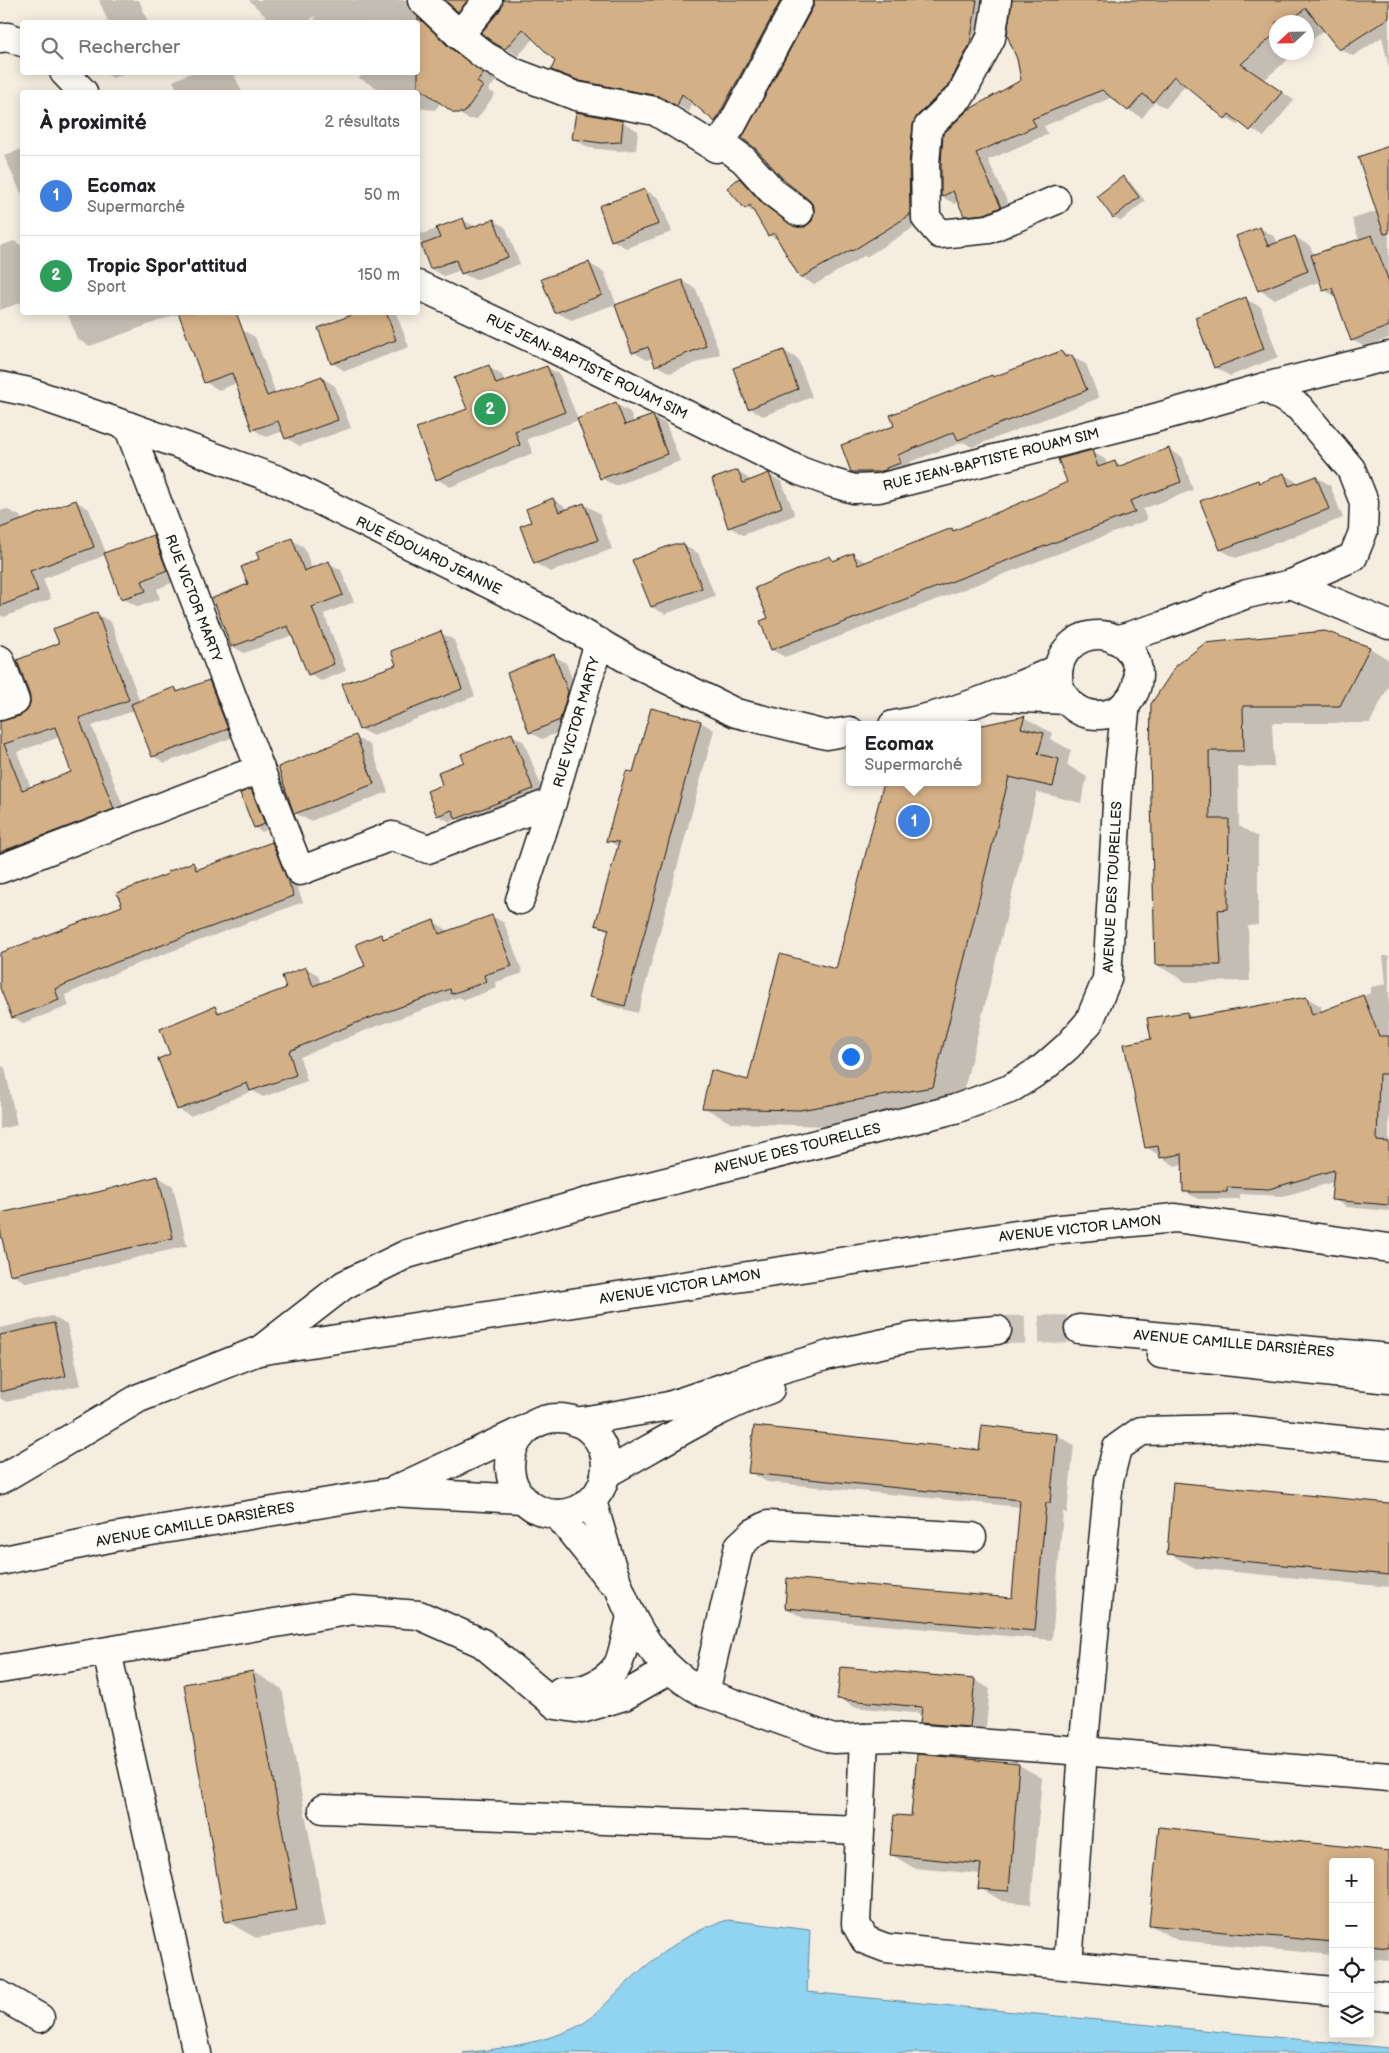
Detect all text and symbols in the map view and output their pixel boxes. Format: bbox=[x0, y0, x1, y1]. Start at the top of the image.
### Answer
north arrow bbox=[1269, 15, 1314, 60]
search box bbox=[20, 20, 420, 75]
icon: search bbox=[38, 34, 66, 62]
text: Rechercher bbox=[78, 36, 180, 59]
text: À proximité bbox=[40, 110, 147, 135]
text: 2 résultats bbox=[325, 113, 400, 132]
text: Ecomax bbox=[87, 175, 156, 198]
text: 1 bbox=[53, 186, 59, 205]
text: 50 m bbox=[364, 186, 400, 205]
text: Supermarché bbox=[87, 198, 185, 217]
text: Tropic Spor'attitud bbox=[87, 255, 247, 278]
text: 2 bbox=[51, 266, 61, 285]
text: 150 m bbox=[358, 266, 400, 285]
text: Sport bbox=[87, 278, 126, 297]
street label: RUE JEAN-BAPTISTE ROUAM SIM bbox=[483, 310, 690, 423]
pin: 2 bbox=[474, 390, 506, 428]
street label: RUE JEAN-BAPTISTE ROUAM SIM bbox=[881, 424, 1101, 495]
street label: RUE ÉDOUARD JEANNE bbox=[353, 512, 505, 598]
street label: RUE VICTOR MARTY bbox=[161, 532, 226, 665]
street label: RUE VICTOR MARTY bbox=[550, 654, 603, 789]
popup bbox=[846, 721, 981, 786]
text: Ecomax bbox=[865, 733, 933, 756]
text: Supermarché bbox=[865, 756, 962, 775]
street label: AVENUE DES TOURELLES bbox=[1100, 801, 1125, 973]
pin: 1 bbox=[898, 802, 930, 840]
your location bbox=[838, 1044, 864, 1070]
street label: AVENUE DES TOURELLES bbox=[712, 1119, 882, 1178]
street label: AVENUE VICTOR LAMON bbox=[998, 1212, 1162, 1245]
street label: AVENUE VICTOR LAMON bbox=[598, 1265, 762, 1308]
street label: AVENUE CAMILLE DARSIÈRES bbox=[1133, 1325, 1335, 1361]
street label: AVENUE CAMILLE DARSIÈRES bbox=[94, 1498, 296, 1550]
map controls bbox=[1329, 1858, 1374, 2038]
button: + bbox=[1329, 1858, 1374, 1903]
button: − bbox=[1329, 1903, 1374, 1948]
button: locate bbox=[1329, 1948, 1374, 1993]
button: layers bbox=[1329, 1993, 1374, 2038]

